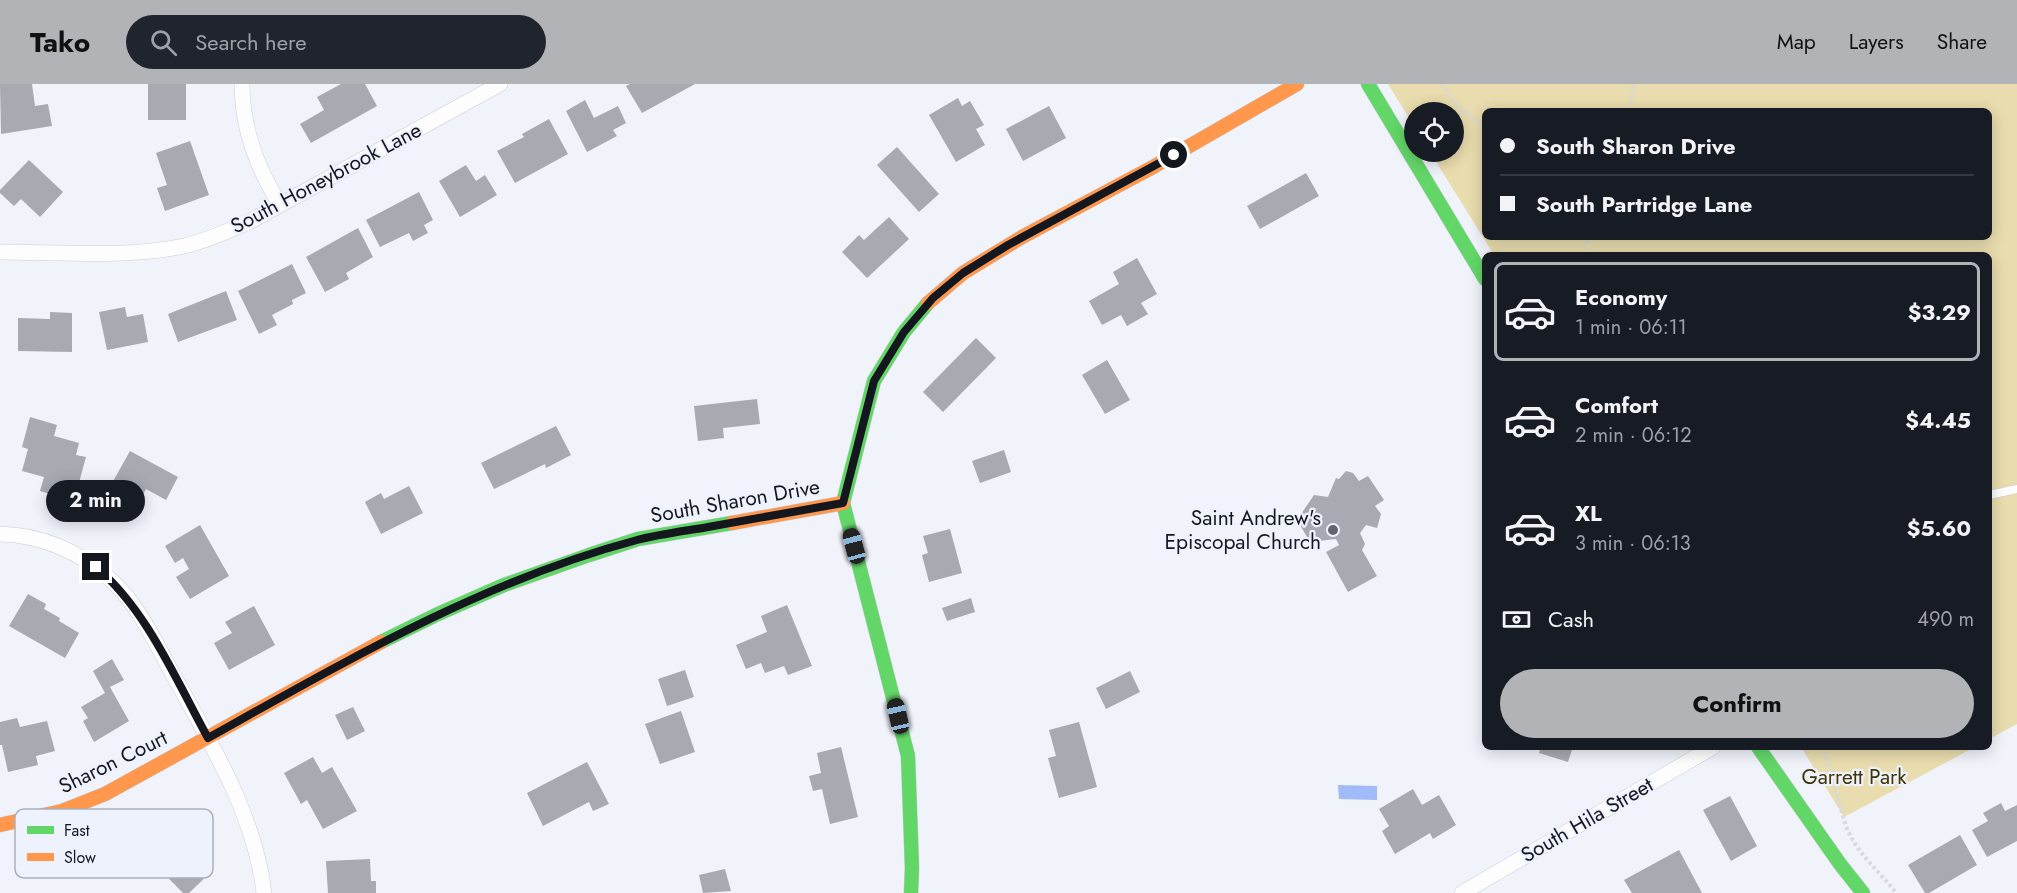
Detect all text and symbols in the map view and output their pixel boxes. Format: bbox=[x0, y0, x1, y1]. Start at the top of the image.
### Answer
search box bbox=[126, 15, 546, 69]
text: Tako bbox=[30, 22, 90, 63]
icon: search bbox=[147, 26, 180, 59]
text: Search here bbox=[195, 26, 307, 58]
text: Map bbox=[1777, 27, 1816, 57]
text: Layers bbox=[1849, 27, 1904, 57]
text: Share bbox=[1937, 27, 1987, 57]
map controls bbox=[1404, 102, 1464, 162]
button: locate bbox=[1404, 102, 1464, 162]
street label: South Honeybrook Lane bbox=[225, 115, 427, 241]
text: South Sharon Drive bbox=[1536, 130, 1736, 162]
route start bbox=[1160, 141, 1187, 168]
text: South Partridge Lane bbox=[1536, 188, 1752, 220]
text: Economy bbox=[1575, 281, 1667, 313]
icon: car bbox=[1503, 285, 1557, 339]
text: $3.29 bbox=[1908, 296, 1971, 328]
text: 1 min · 06:11 bbox=[1575, 313, 1687, 342]
text: Comfort bbox=[1575, 389, 1658, 421]
icon: car bbox=[1503, 393, 1557, 447]
text: $4.45 bbox=[1905, 404, 1971, 436]
text: 2 min · 06:12 bbox=[1575, 421, 1692, 450]
street label: South Sharon Drive bbox=[648, 471, 822, 531]
callout: 2 min bbox=[46, 480, 146, 522]
text: 2 min bbox=[69, 486, 122, 515]
text: XL bbox=[1575, 497, 1602, 529]
icon: car bbox=[1503, 501, 1557, 555]
place label: Saint Andrew's Episcopal Church bbox=[1164, 503, 1321, 557]
text: $5.60 bbox=[1907, 512, 1971, 544]
marker: Saint Andrew's Episcopal Church bbox=[1326, 523, 1340, 537]
car bbox=[841, 526, 867, 566]
text: 3 min · 06:13 bbox=[1575, 529, 1691, 558]
route end bbox=[82, 553, 109, 580]
icon: cash bbox=[1500, 603, 1533, 636]
text: Cash bbox=[1548, 603, 1594, 635]
text: 490 m bbox=[1917, 605, 1974, 634]
button: Confirm bbox=[1500, 669, 1974, 738]
car bbox=[885, 696, 911, 736]
street label: Sharon Court bbox=[54, 723, 172, 801]
park label: Garrett Park bbox=[1801, 762, 1907, 792]
street label: South Hila Street bbox=[1515, 770, 1659, 870]
legend bbox=[15, 809, 213, 878]
text: Fast bbox=[64, 819, 90, 842]
text: Slow bbox=[64, 846, 96, 869]

